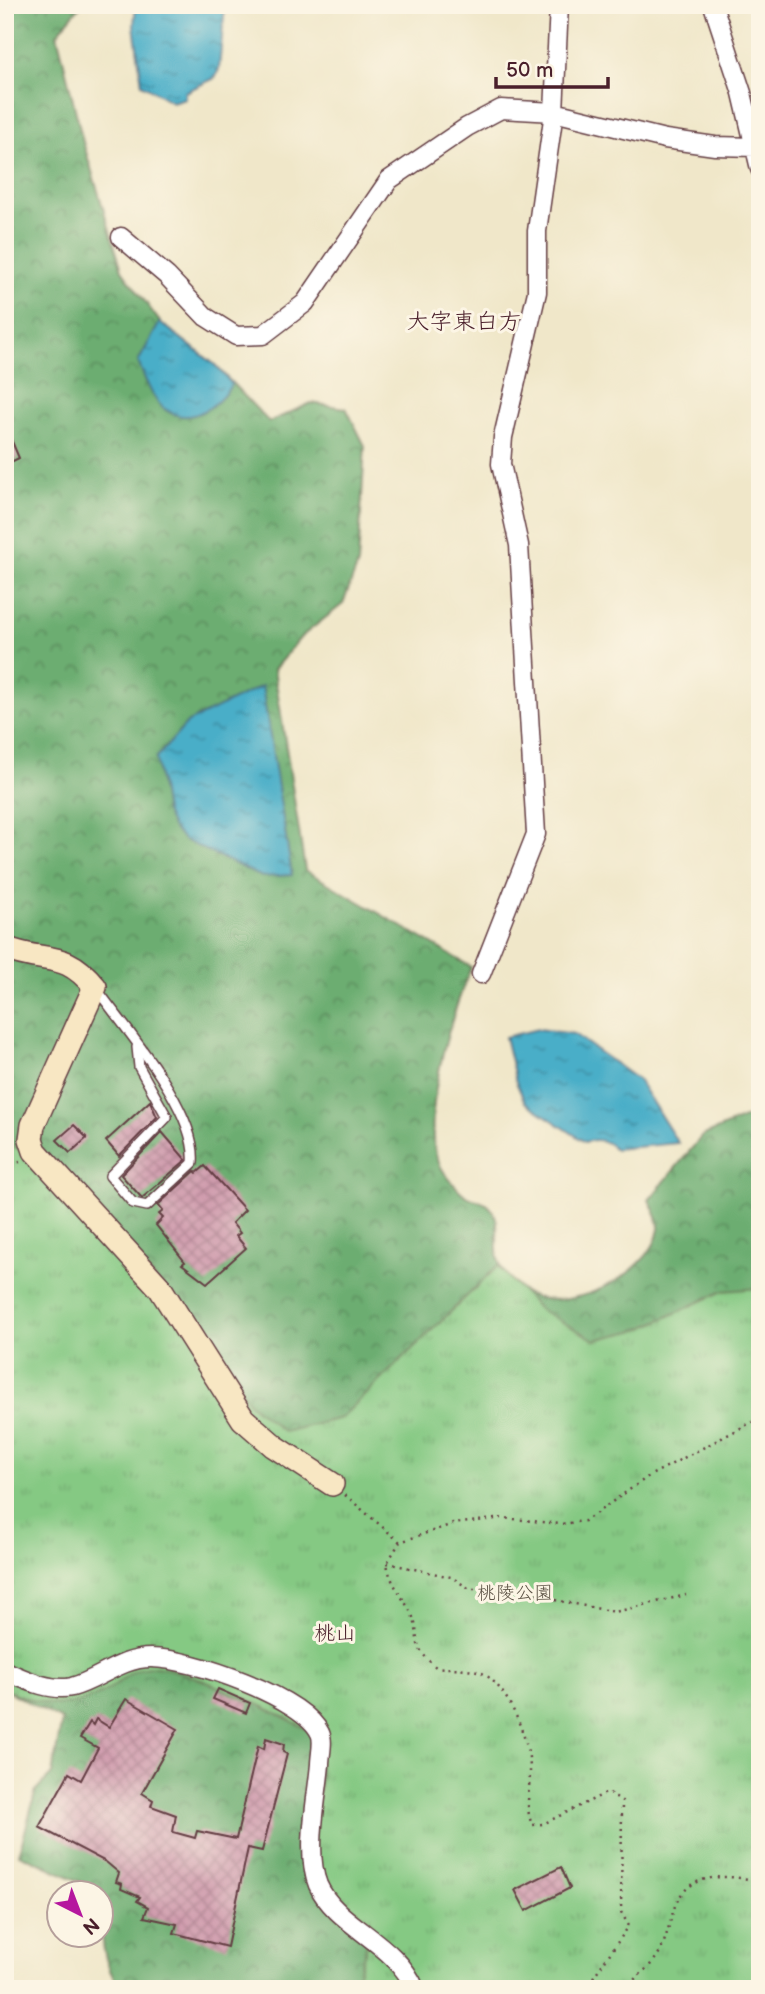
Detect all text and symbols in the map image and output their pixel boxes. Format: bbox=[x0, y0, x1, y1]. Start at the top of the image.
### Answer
scale bar bbox=[496, 46, 608, 90]
text: 50 m bbox=[506, 58, 553, 83]
district label: 大字東白方 bbox=[407, 308, 522, 336]
park label: 桃陵公園 bbox=[477, 1582, 553, 1605]
district label: 桃山 bbox=[314, 1621, 356, 1646]
north arrow bbox=[46, 1878, 116, 1948]
text: N bbox=[77, 1912, 103, 1939]

